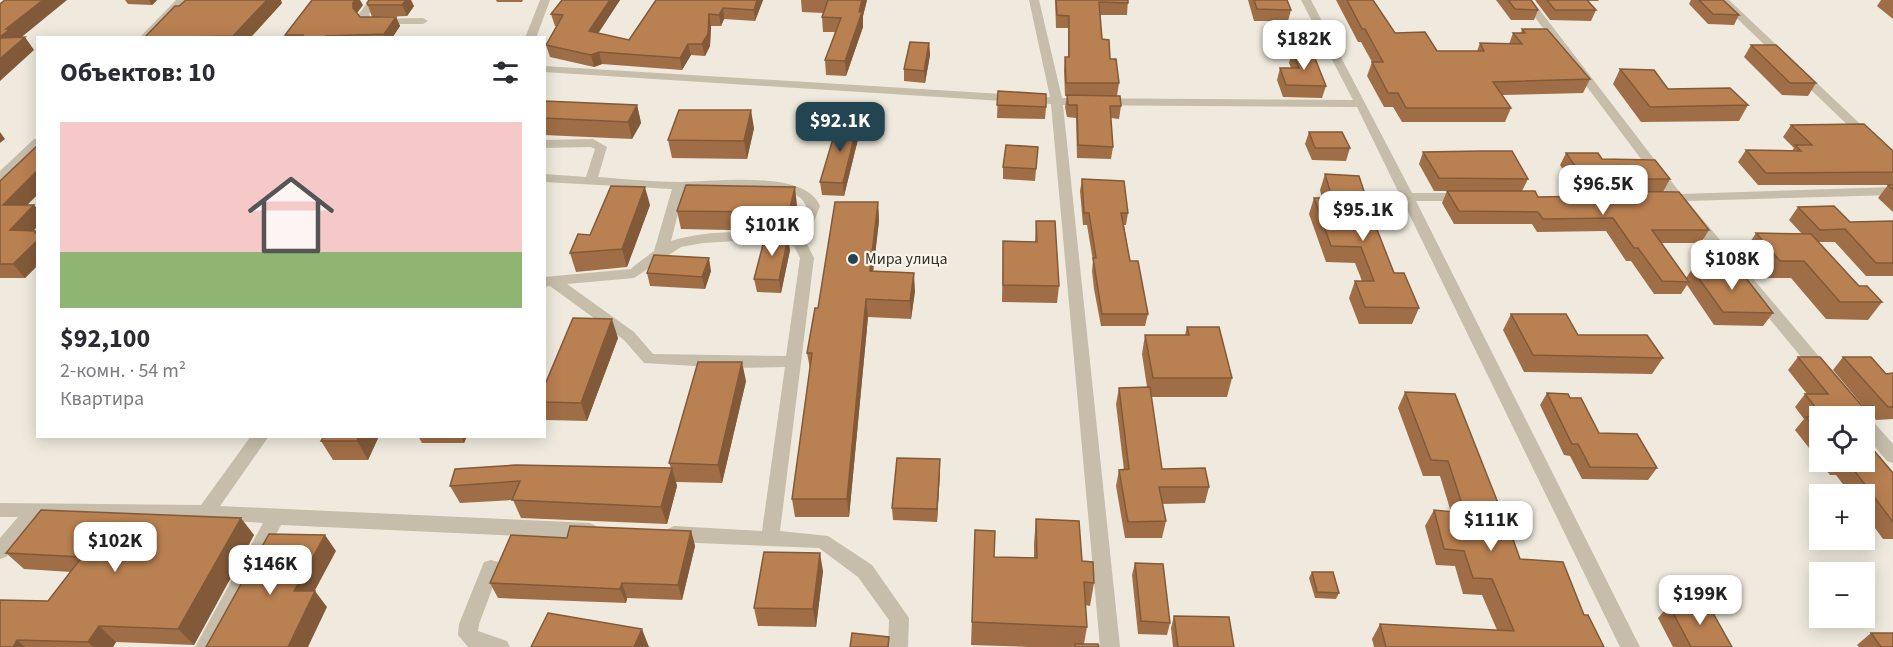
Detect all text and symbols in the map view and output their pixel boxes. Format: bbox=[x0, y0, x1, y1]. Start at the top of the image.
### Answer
pin: $182K bbox=[1262, 20, 1346, 71]
text: $182K bbox=[1277, 25, 1331, 53]
text: Объектов: 10 bbox=[60, 54, 216, 91]
icon: filters bbox=[489, 56, 522, 89]
pin: $92.1K bbox=[791, 102, 889, 153]
text: $92.1K bbox=[810, 107, 870, 135]
icon: home bbox=[237, 161, 345, 269]
pin: $96.5K bbox=[1554, 165, 1652, 216]
text: $96.5K bbox=[1573, 170, 1633, 198]
pin: $95.1K bbox=[1314, 191, 1412, 242]
text: $95.1K bbox=[1333, 196, 1393, 224]
pin: $101K bbox=[730, 206, 814, 257]
text: $101K bbox=[745, 211, 799, 239]
pin: $108K bbox=[1690, 240, 1774, 291]
text: $108K bbox=[1705, 245, 1759, 273]
place label: Мира улица bbox=[865, 248, 948, 270]
marker: Мира улица bbox=[846, 252, 860, 266]
text: $92,100 bbox=[60, 320, 150, 357]
text: 2-комн. · 54 m² bbox=[60, 357, 186, 385]
text: Квартира bbox=[60, 385, 144, 413]
map controls bbox=[1809, 406, 1875, 628]
button: locate bbox=[1809, 406, 1875, 472]
button: + bbox=[1809, 484, 1875, 550]
pin: $111K bbox=[1449, 501, 1533, 552]
text: $111K bbox=[1464, 506, 1518, 534]
pin: $102K bbox=[73, 522, 157, 573]
text: $102K bbox=[88, 527, 142, 555]
pin: $146K bbox=[228, 545, 312, 596]
text: $146K bbox=[243, 550, 297, 578]
button: − bbox=[1809, 562, 1875, 628]
pin: $199K bbox=[1658, 575, 1742, 626]
text: $199K bbox=[1673, 580, 1727, 608]

